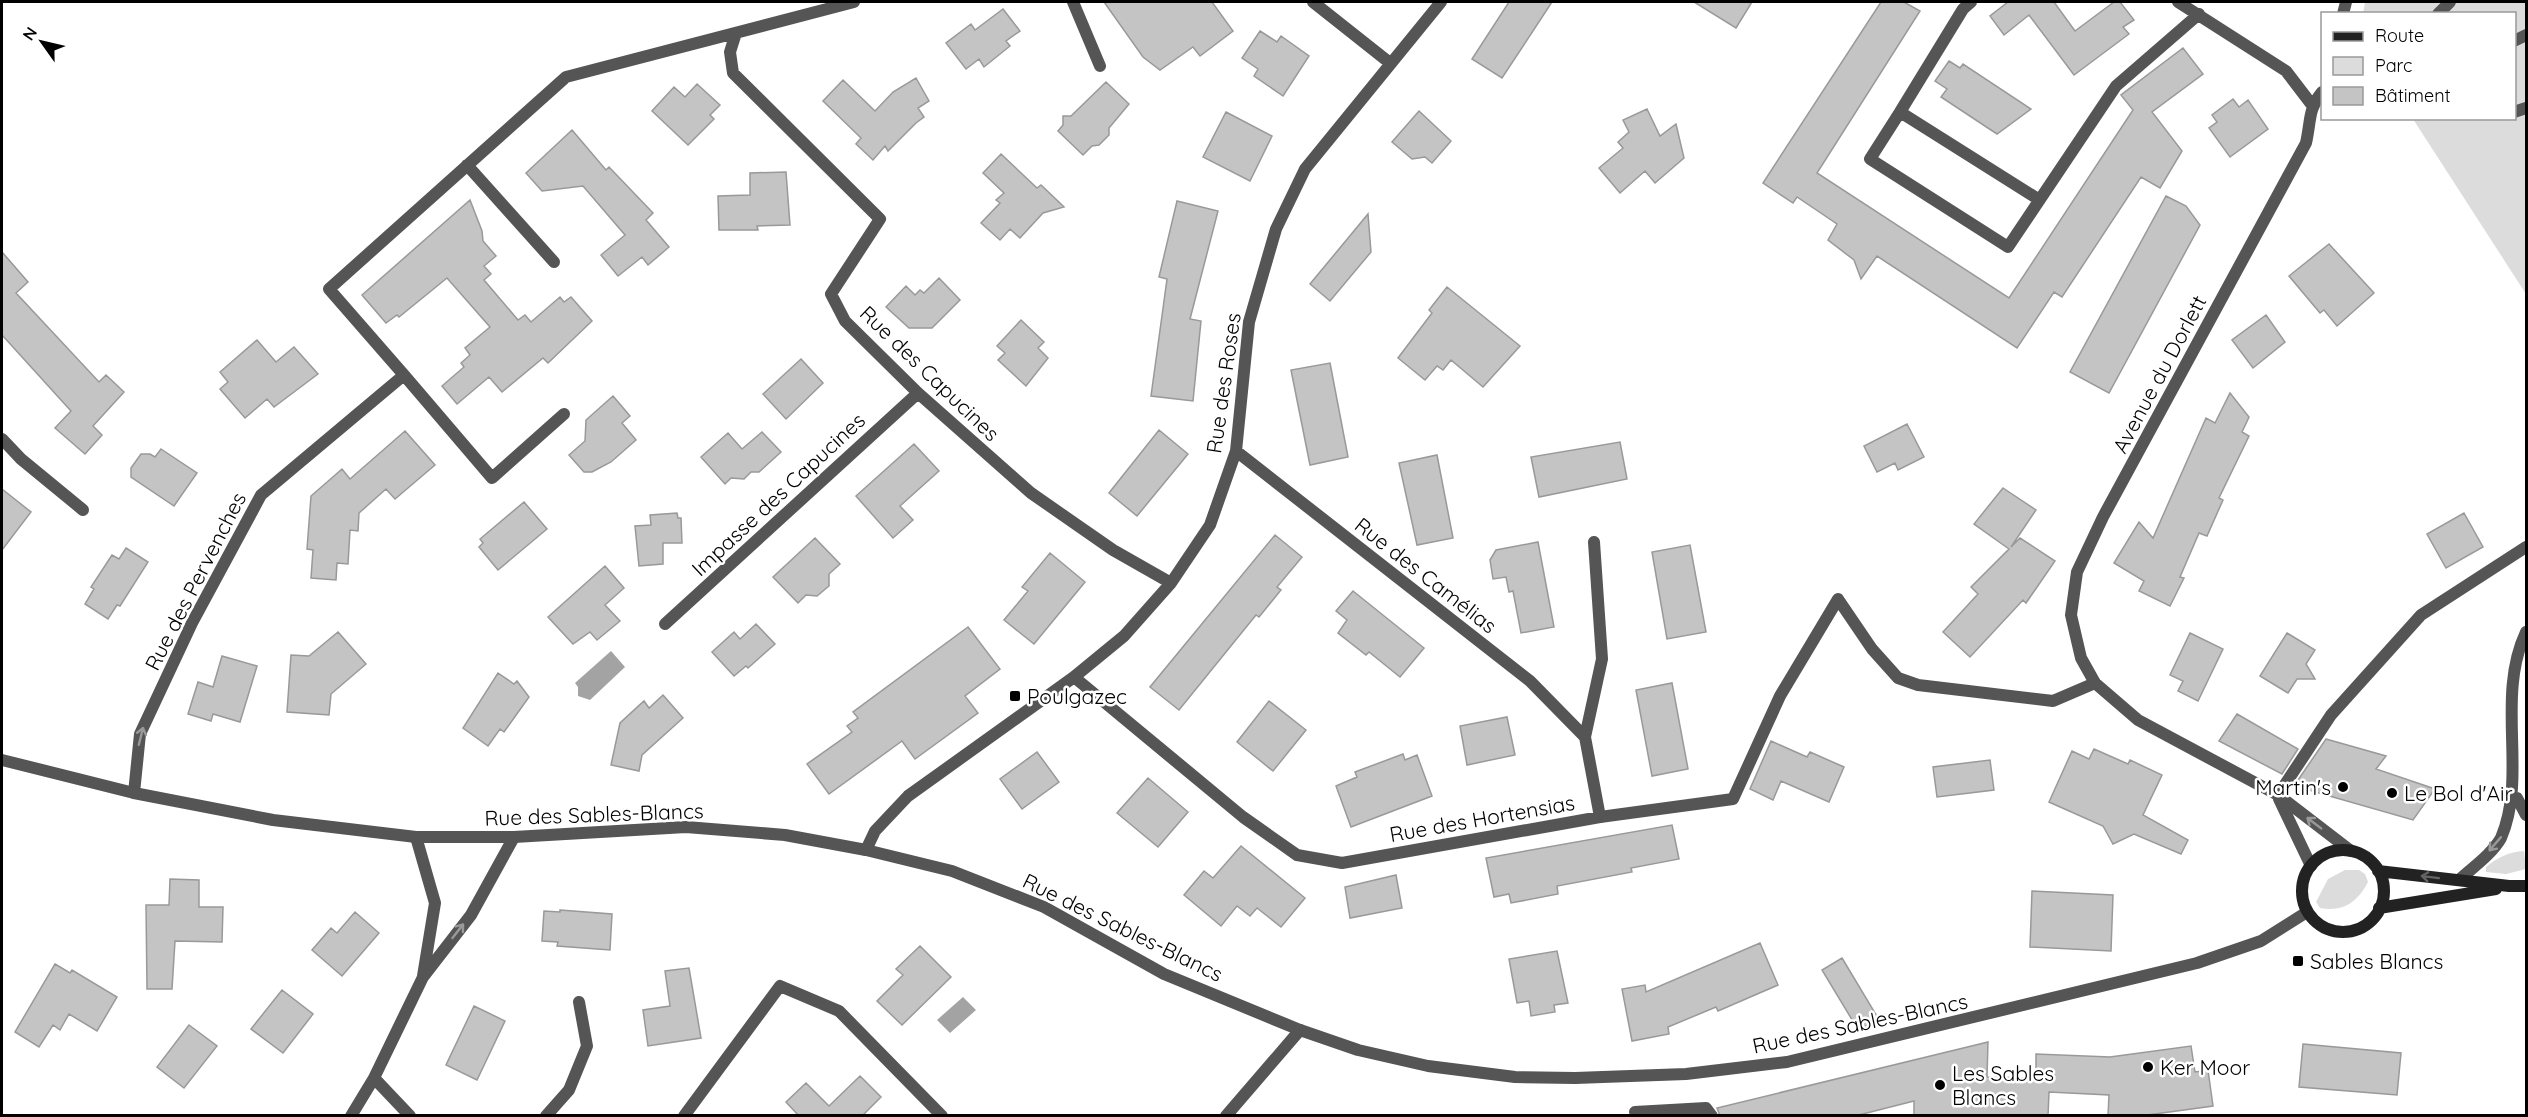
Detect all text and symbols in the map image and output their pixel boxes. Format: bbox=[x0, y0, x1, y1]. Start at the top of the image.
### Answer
north arrow bbox=[12, 12, 72, 72]
legend bbox=[2321, 12, 2516, 120]
text: N bbox=[18, 23, 41, 44]
text: Route bbox=[2375, 24, 2424, 47]
text: Parc bbox=[2375, 54, 2412, 77]
text: Bâtiment bbox=[2375, 84, 2451, 107]
street label: Avenue du Dorlett bbox=[2106, 291, 2212, 457]
street label: Rue des Capucines bbox=[855, 300, 1005, 446]
street label: Rue des Roses bbox=[1200, 311, 1246, 455]
street label: Impasse des Capucines bbox=[686, 407, 870, 581]
street label: Rue des Pervenches bbox=[139, 488, 251, 674]
street label: Rue des Camélias bbox=[1350, 512, 1502, 638]
place label: Poulgazec bbox=[1027, 683, 1127, 709]
marker: Poulgazec bbox=[1008, 689, 1022, 703]
one-way arrow bbox=[136, 727, 148, 746]
place label: Martin's bbox=[2255, 774, 2331, 800]
marker: Martin's bbox=[2336, 780, 2350, 794]
place label: Le Bol d'Air bbox=[2404, 780, 2513, 806]
marker: Le Bol d'Air bbox=[2385, 786, 2399, 800]
street label: Rue des Hortensias bbox=[1387, 789, 1577, 847]
street label: Rue des Sables-Blancs bbox=[484, 797, 704, 831]
one-way arrow bbox=[2306, 817, 2322, 830]
one-way arrow bbox=[2488, 836, 2502, 851]
street label: Rue des Sables-Blancs bbox=[1019, 867, 1227, 987]
one-way arrow bbox=[2421, 871, 2441, 882]
one-way arrow bbox=[452, 923, 465, 939]
place label: Sables Blancs bbox=[2310, 948, 2443, 974]
marker: Sables Blancs bbox=[2291, 954, 2305, 968]
street label: Rue des Sables-Blancs bbox=[1750, 987, 1970, 1059]
place label: Ker Moor bbox=[2160, 1054, 2250, 1080]
place label: Les Sables Blancs bbox=[1952, 1060, 2054, 1110]
marker: Ker Moor bbox=[2141, 1060, 2155, 1074]
marker: Les Sables Blancs bbox=[1933, 1078, 1947, 1092]

